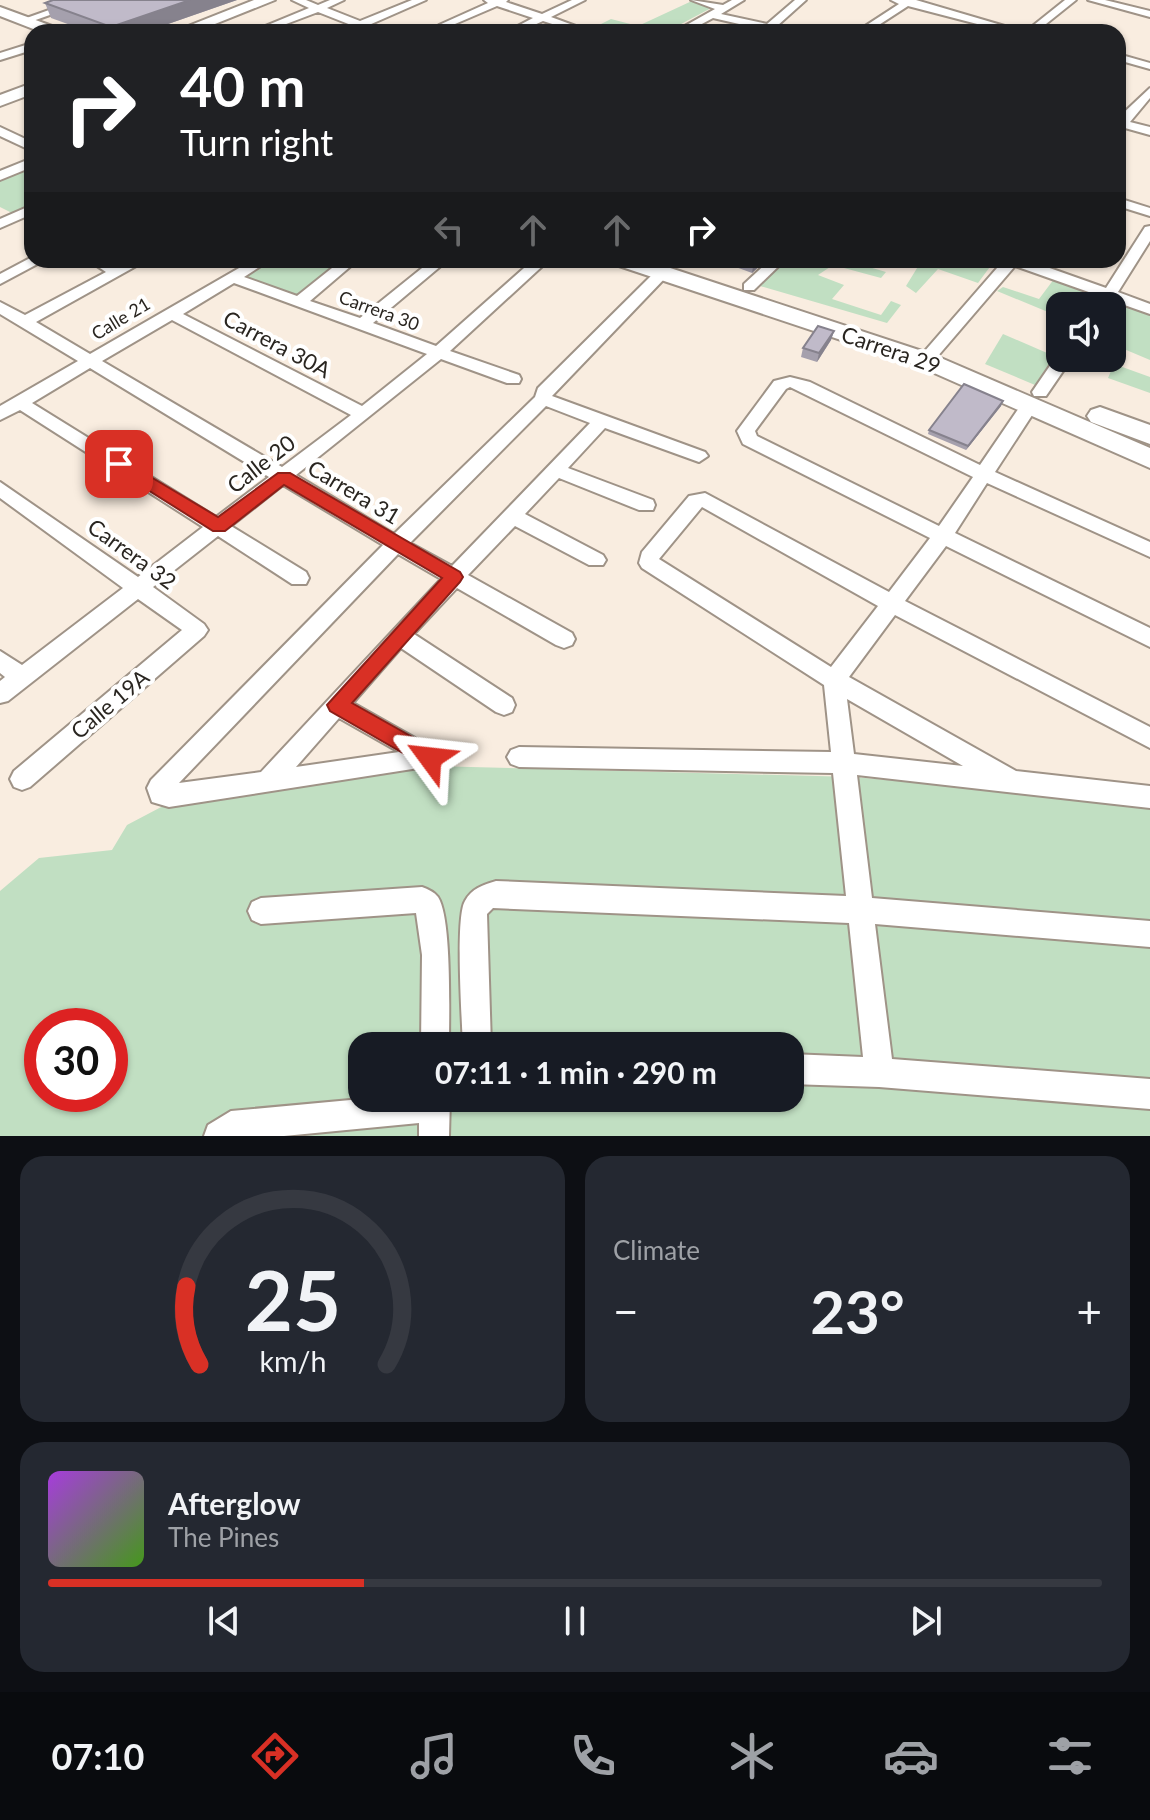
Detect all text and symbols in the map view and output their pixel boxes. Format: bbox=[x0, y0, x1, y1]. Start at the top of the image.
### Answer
text: 40 m bbox=[180, 52, 305, 119]
icon: right bbox=[48, 56, 152, 160]
text: Turn right bbox=[180, 120, 333, 164]
icon: left bbox=[427, 208, 471, 252]
icon: ahead bbox=[511, 208, 555, 252]
icon: ahead bbox=[595, 208, 639, 252]
icon: right bbox=[679, 208, 723, 252]
street label: Carrera 30 bbox=[336, 285, 423, 335]
street label: Calle 21 bbox=[87, 292, 154, 344]
map controls bbox=[1046, 292, 1126, 372]
button: sound bbox=[1046, 292, 1126, 372]
street label: Carrera 30A bbox=[219, 304, 336, 383]
street label: Carrera 29 bbox=[838, 320, 944, 379]
street label: Calle 20 bbox=[221, 429, 300, 499]
pin bbox=[85, 430, 153, 498]
icon: arrive bbox=[97, 442, 141, 486]
street label: Carrera 31 bbox=[303, 454, 405, 530]
street label: Carrera 32 bbox=[83, 512, 182, 595]
street label: Calle 19A bbox=[65, 663, 154, 744]
position arrow bbox=[388, 716, 472, 800]
speed limit sign: 30 bbox=[24, 1008, 128, 1112]
text: 07:11 · 1 min · 290 m bbox=[435, 1054, 717, 1090]
text: Climate bbox=[613, 1234, 700, 1266]
text: 25 bbox=[244, 1249, 341, 1349]
text: 23° bbox=[810, 1275, 905, 1347]
text: − bbox=[613, 1285, 639, 1337]
text: + bbox=[1076, 1285, 1102, 1337]
text: km/h bbox=[259, 1344, 326, 1378]
text: Afterglow bbox=[168, 1485, 301, 1521]
text: The Pines bbox=[168, 1521, 279, 1553]
icon: previous bbox=[202, 1599, 246, 1643]
icon: pause bbox=[553, 1599, 597, 1643]
icon: next bbox=[904, 1599, 948, 1643]
icon: directions bbox=[247, 1728, 303, 1784]
icon: music bbox=[406, 1728, 462, 1784]
icon: phone bbox=[565, 1728, 621, 1784]
icon: climate bbox=[724, 1728, 780, 1784]
icon: car bbox=[883, 1728, 939, 1784]
icon: filters bbox=[1042, 1728, 1098, 1784]
text: 07:10 bbox=[52, 1734, 144, 1778]

